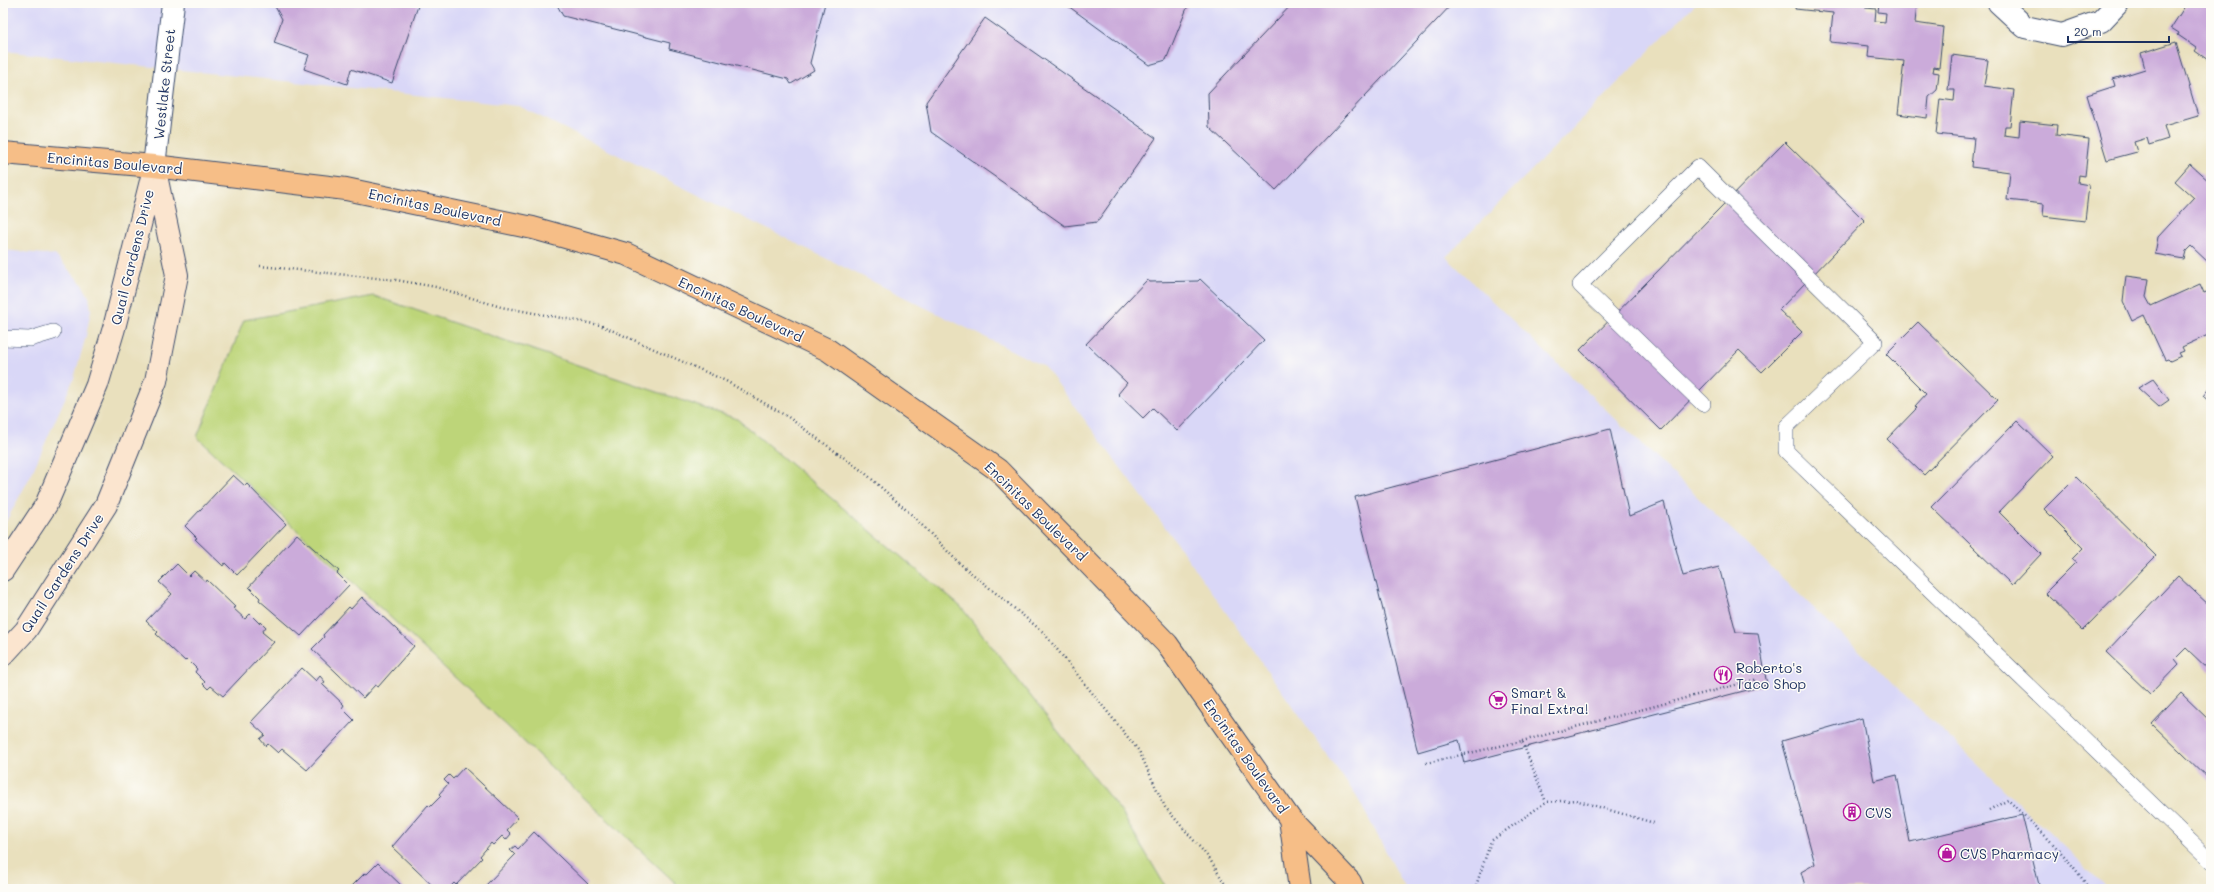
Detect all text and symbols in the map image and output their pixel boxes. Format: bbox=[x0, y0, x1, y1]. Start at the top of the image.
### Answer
scale bar bbox=[2068, 18, 2169, 44]
text: 20 m bbox=[2074, 23, 2102, 39]
street label: Westlake Street bbox=[149, 28, 179, 140]
street label: Encinitas Boulevard bbox=[47, 148, 183, 178]
street label: Encinitas Boulevard bbox=[367, 184, 503, 230]
street label: Quail Gardens Drive bbox=[106, 187, 158, 327]
street label: Encinitas Boulevard bbox=[676, 272, 806, 346]
street label: Encinitas Boulevard bbox=[981, 457, 1091, 565]
street label: Quail Gardens Drive bbox=[16, 509, 108, 637]
place label: Roberto's Taco Shop bbox=[1736, 658, 1806, 693]
restaurant icon: Roberto's Taco Shop bbox=[1713, 665, 1733, 685]
place label: Smart & Final Extra! bbox=[1511, 683, 1588, 718]
supermarket icon: Smart & Final Extra! bbox=[1488, 690, 1508, 710]
street label: Encinitas Boulevard bbox=[1199, 695, 1293, 817]
building icon: CVS bbox=[1842, 802, 1862, 822]
place label: CVS bbox=[1865, 803, 1892, 822]
shop icon: CVS Pharmacy bbox=[1937, 843, 1957, 863]
place label: CVS Pharmacy bbox=[1960, 844, 2059, 863]

